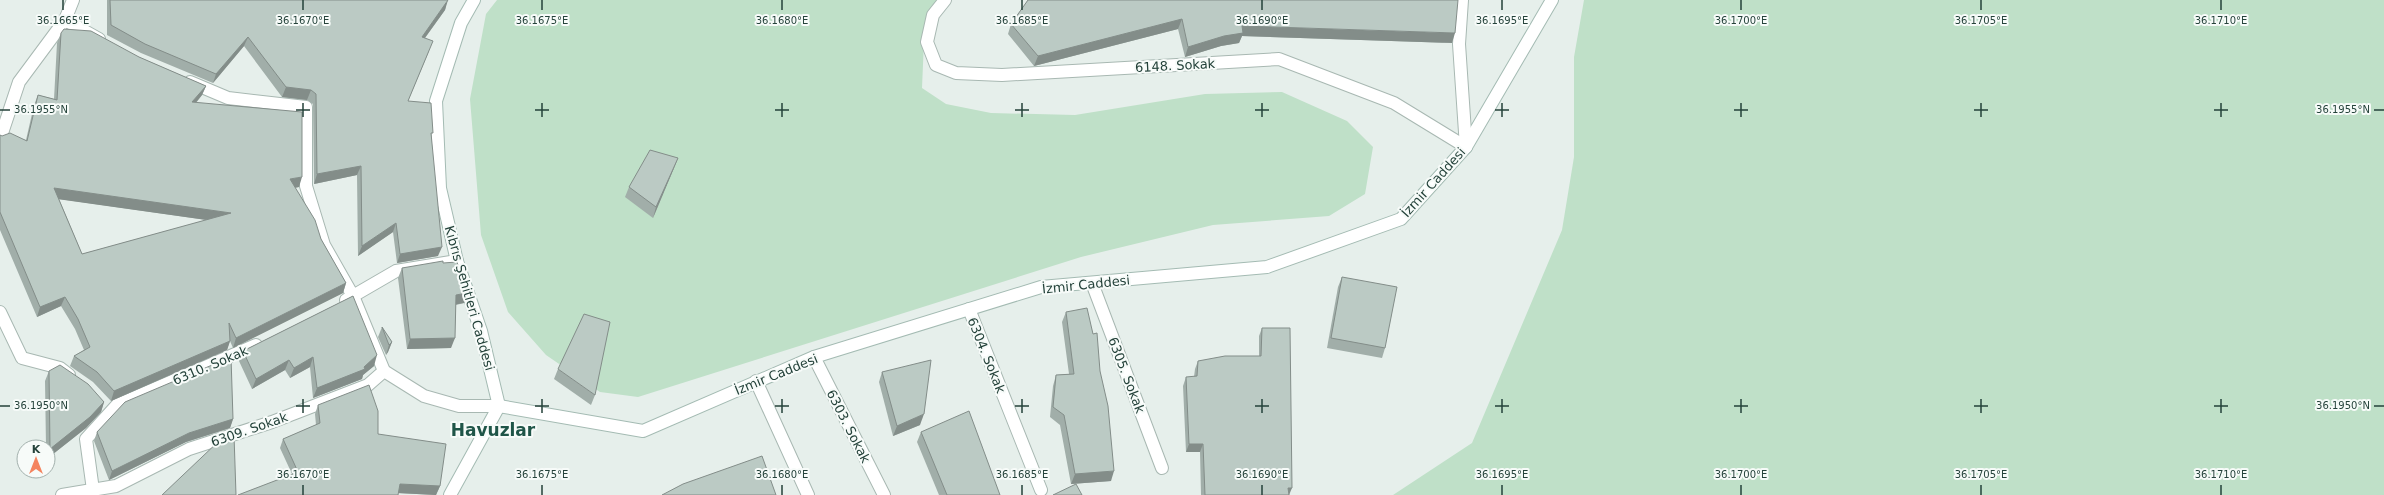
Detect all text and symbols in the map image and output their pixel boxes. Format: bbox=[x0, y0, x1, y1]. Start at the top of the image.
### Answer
text: 36.1665°E bbox=[37, 15, 89, 26]
text: 36.1670°E bbox=[277, 15, 329, 26]
text: 36.1675°E bbox=[516, 15, 568, 26]
text: 36.1680°E bbox=[756, 15, 808, 26]
text: 36.1685°E bbox=[996, 15, 1048, 26]
text: 36.1690°E bbox=[1236, 15, 1288, 26]
text: 36.1695°E bbox=[1476, 15, 1528, 26]
text: 36.1700°E bbox=[1715, 15, 1767, 26]
text: 36.1705°E bbox=[1955, 15, 2007, 26]
text: 36.1710°E bbox=[2195, 15, 2247, 26]
street label: 6148. Sokak bbox=[1135, 56, 1216, 75]
text: 36.1955°N bbox=[14, 104, 68, 115]
text: 36.1955°N bbox=[2316, 104, 2370, 115]
street label: İzmir Caddesi bbox=[1398, 144, 1469, 220]
street label: Kıbrıs Şehitleri Caddesi bbox=[442, 224, 497, 372]
street label: İzmir Caddesi bbox=[1041, 272, 1131, 297]
street label: 6304. Sokak bbox=[965, 315, 1009, 396]
street label: 6305. Sokak bbox=[1105, 335, 1148, 416]
street label: 6310. Sokak bbox=[170, 343, 251, 388]
street label: İzmir Caddesi bbox=[732, 351, 820, 398]
street label: 6303. Sokak bbox=[824, 387, 874, 466]
text: 36.1950°N bbox=[14, 400, 68, 411]
text: 36.1950°N bbox=[2316, 400, 2370, 411]
street label: 6309. Sokak bbox=[209, 409, 290, 450]
district label: Havuzlar bbox=[451, 420, 536, 440]
north arrow bbox=[16, 439, 56, 479]
text: K bbox=[32, 443, 41, 456]
text: 36.1670°E bbox=[277, 469, 329, 480]
text: 36.1675°E bbox=[516, 469, 568, 480]
text: 36.1680°E bbox=[756, 469, 808, 480]
text: 36.1685°E bbox=[996, 469, 1048, 480]
text: 36.1690°E bbox=[1236, 469, 1288, 480]
text: 36.1695°E bbox=[1476, 469, 1528, 480]
text: 36.1700°E bbox=[1715, 469, 1767, 480]
text: 36.1705°E bbox=[1955, 469, 2007, 480]
text: 36.1710°E bbox=[2195, 469, 2247, 480]

